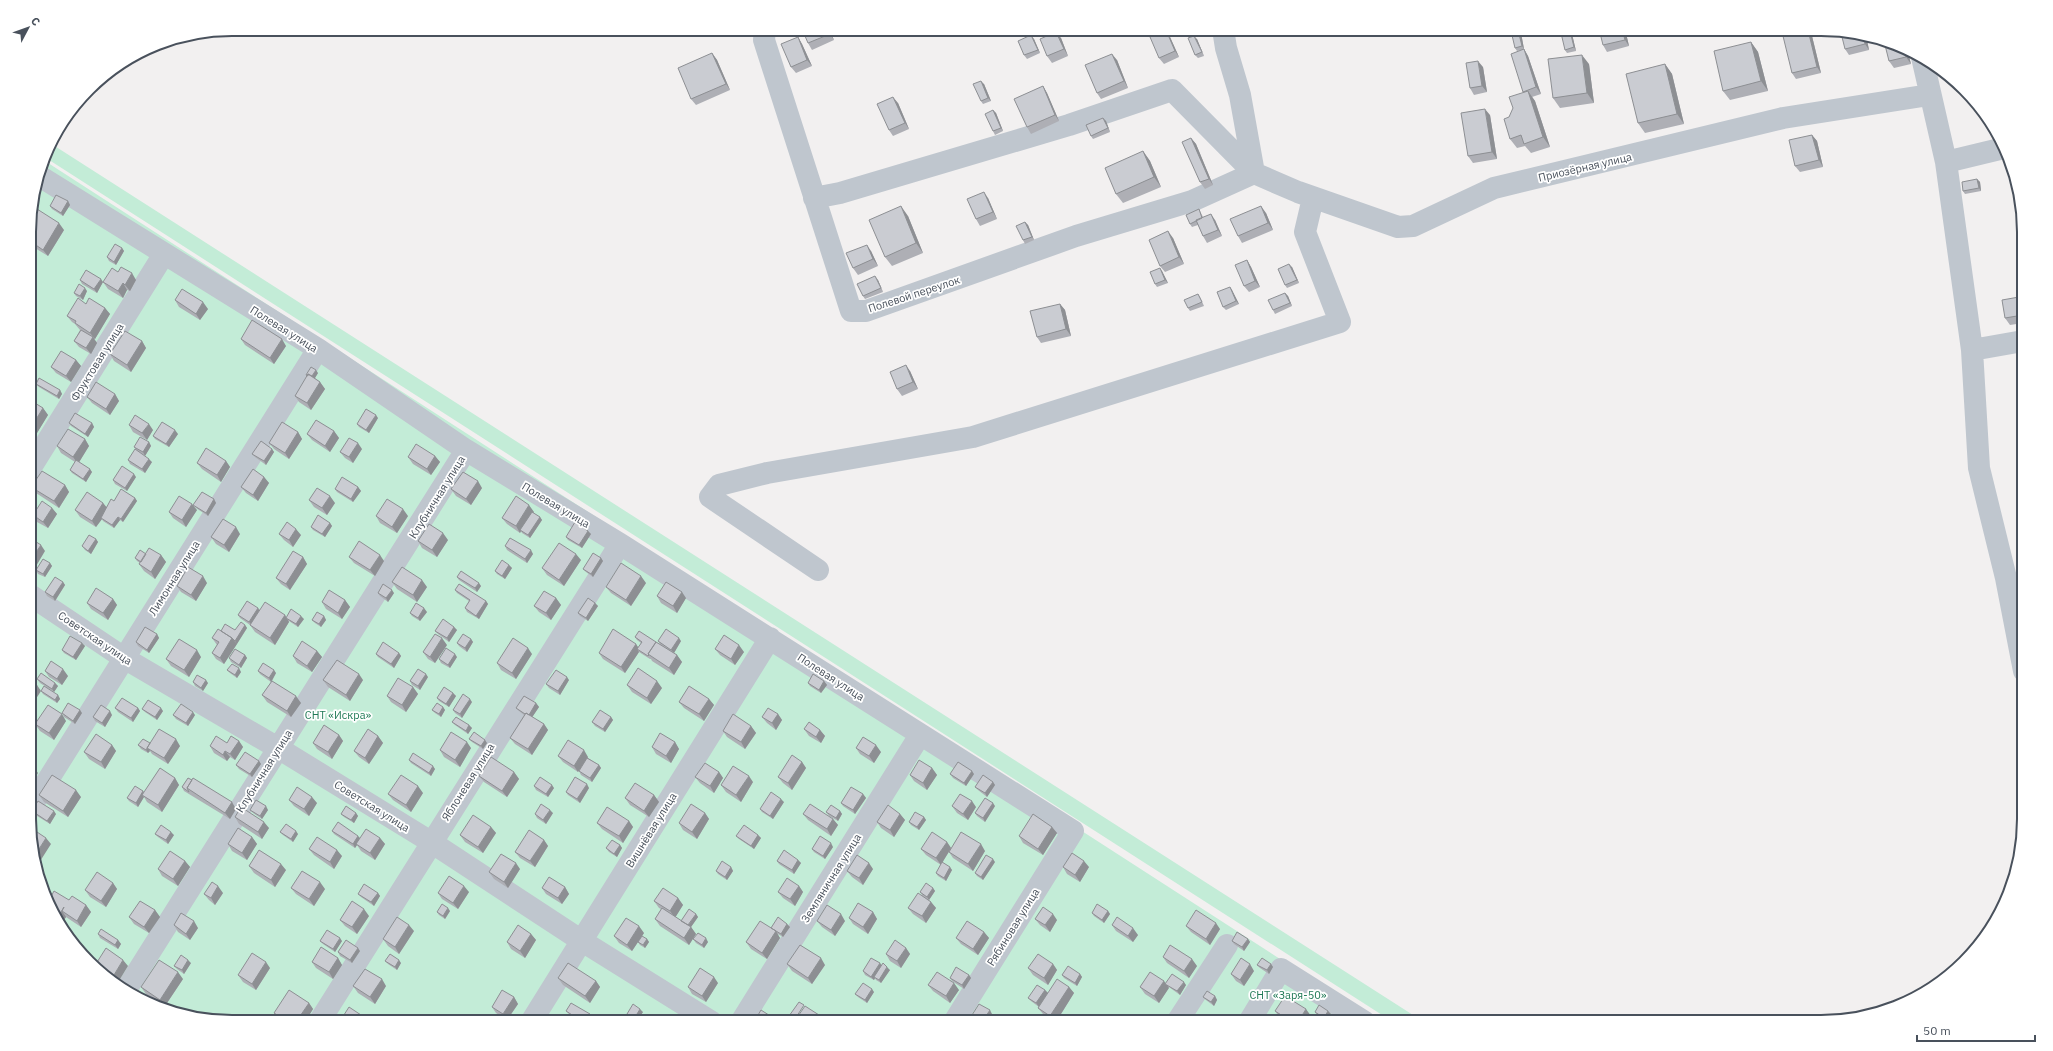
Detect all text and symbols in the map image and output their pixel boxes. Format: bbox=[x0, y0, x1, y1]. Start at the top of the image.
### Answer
north arrow bbox=[8, 8, 48, 48]
text: С bbox=[28, 14, 43, 29]
street label: Приозёрная улица bbox=[1537, 149, 1633, 185]
street label: Полевой переулок bbox=[866, 273, 962, 315]
street label: Полевая улица bbox=[248, 303, 320, 355]
street label: Фруктовая улица bbox=[67, 320, 127, 404]
street label: Клубничная улица bbox=[406, 453, 468, 541]
street label: Полевая улица bbox=[519, 479, 593, 531]
street label: Лимонная улица bbox=[145, 538, 203, 618]
street label: Советская улица bbox=[55, 608, 135, 668]
street label: Полевая улица bbox=[795, 650, 867, 704]
park label: СНТ «Искра» bbox=[305, 708, 372, 722]
street label: Клубничная улица bbox=[233, 727, 295, 815]
street label: Яблоневая улица bbox=[438, 740, 498, 823]
street label: Советская улица bbox=[332, 777, 412, 835]
street label: Вишнёвая улица bbox=[622, 790, 680, 870]
street label: Земляничная улица bbox=[798, 831, 864, 925]
street label: Рябиновая улица bbox=[984, 886, 1042, 968]
park label: СНТ «Заря-50» bbox=[1250, 988, 1327, 1002]
scale bar bbox=[1917, 1017, 2035, 1043]
text: 50 m bbox=[1923, 1023, 1951, 1038]

